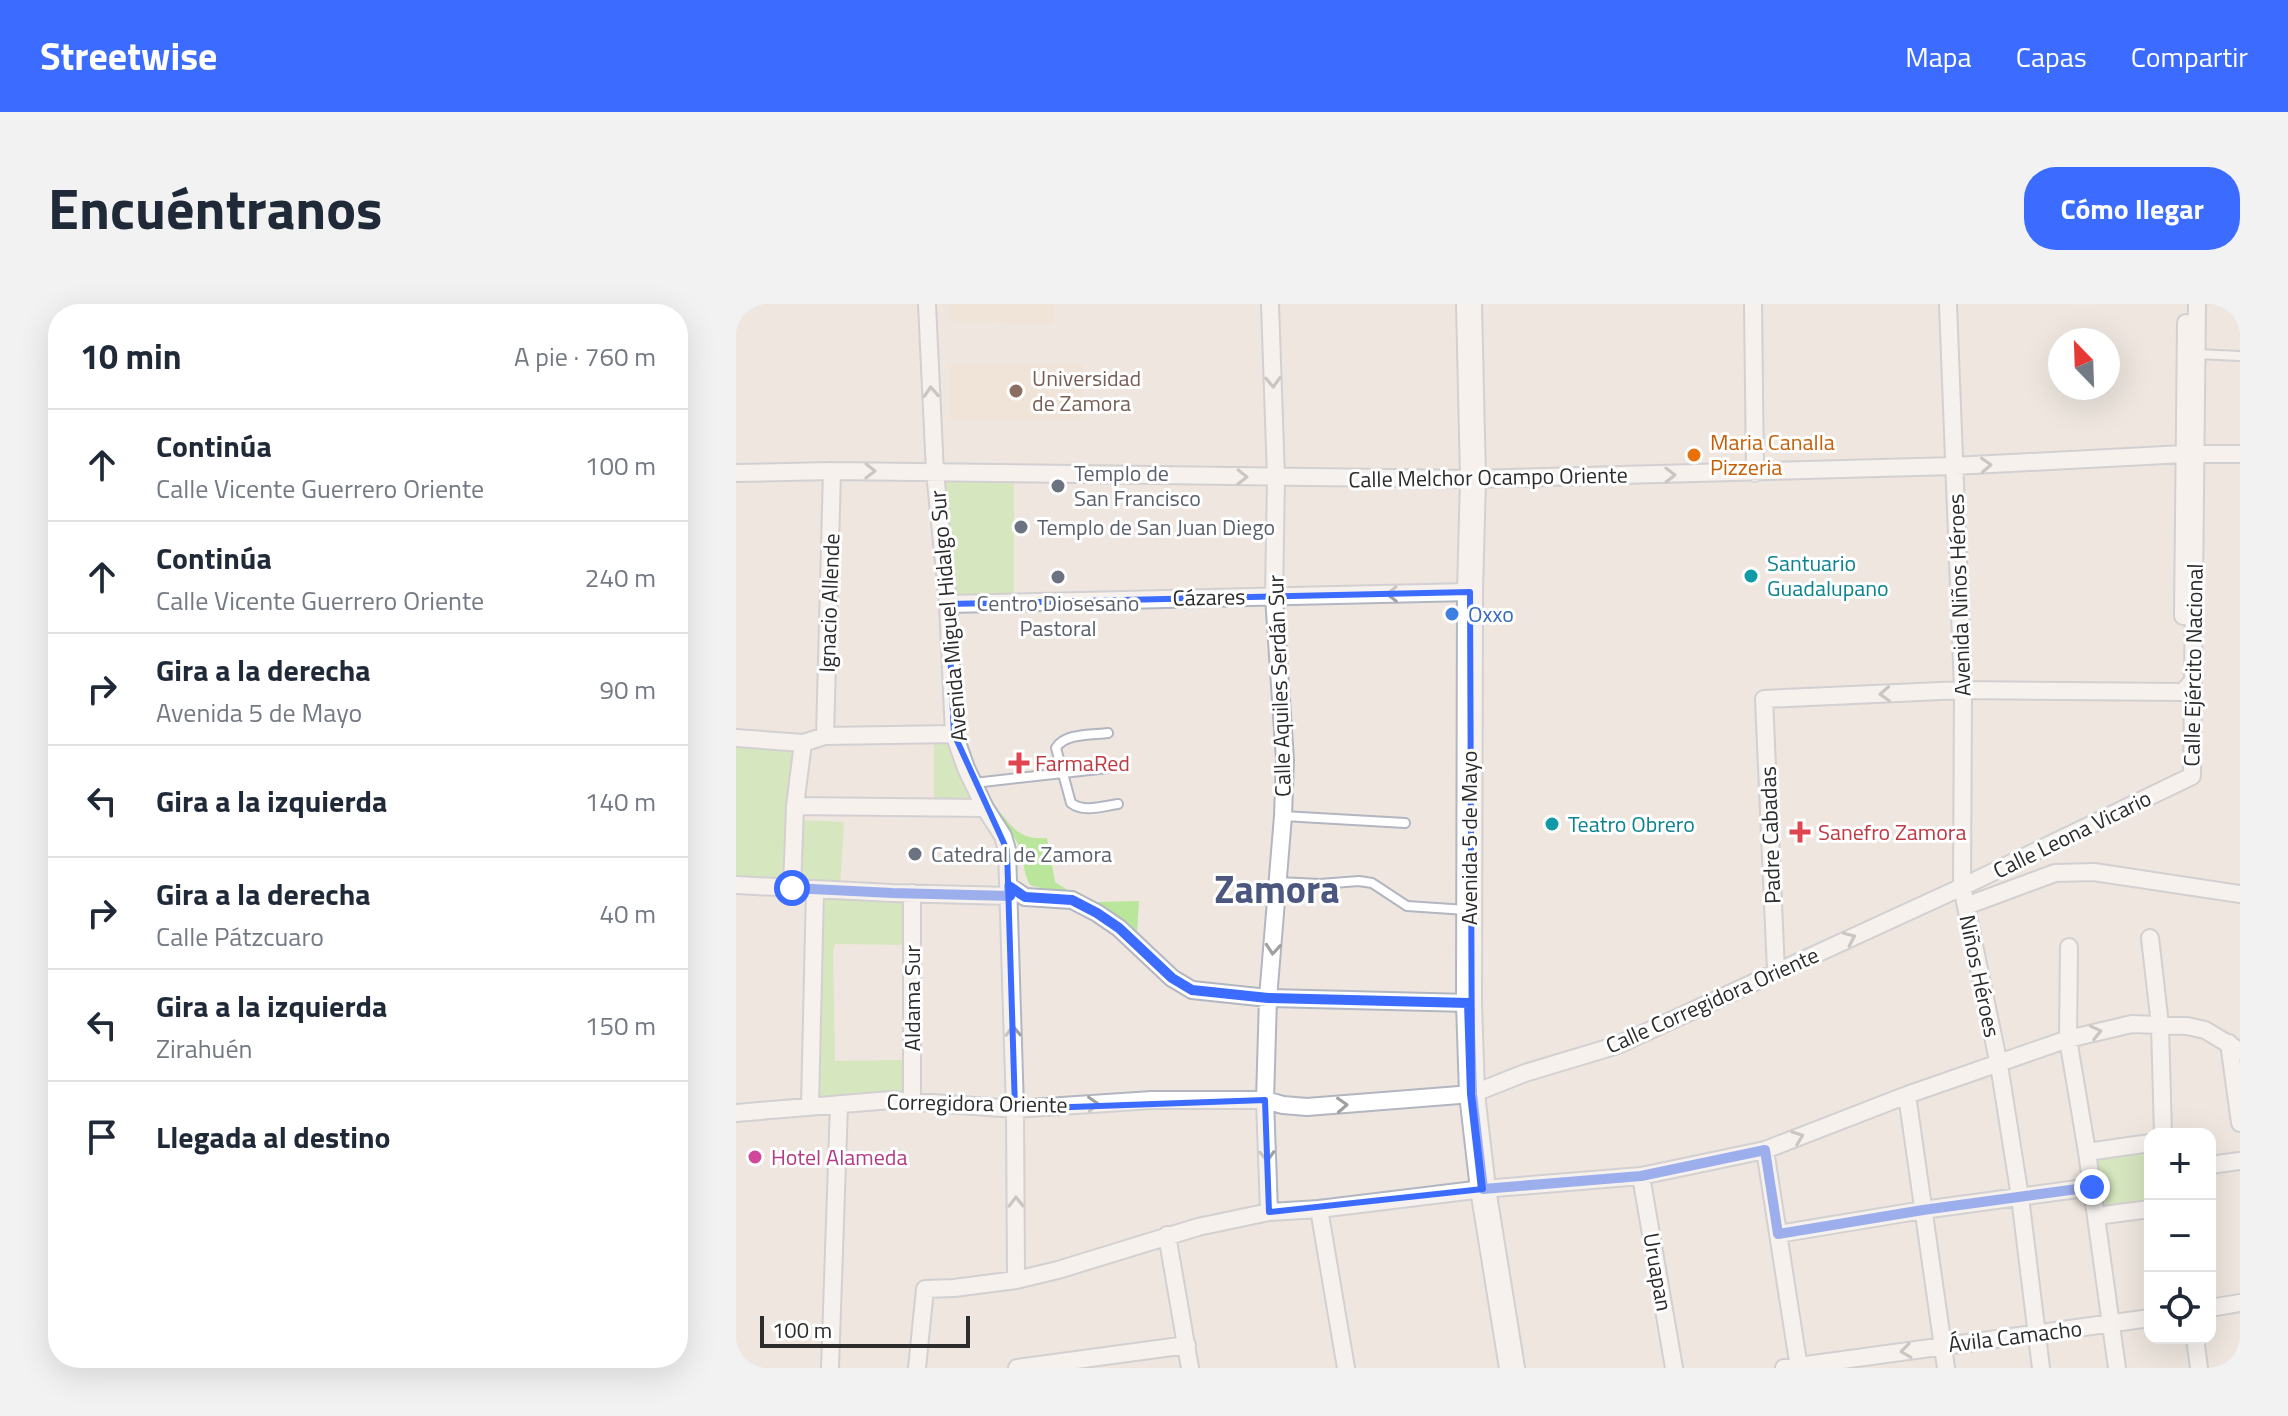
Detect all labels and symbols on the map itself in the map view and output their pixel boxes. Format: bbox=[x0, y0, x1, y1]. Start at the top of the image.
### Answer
north arrow bbox=[2048, 328, 2120, 400]
place label: Universidad de Zamora bbox=[1032, 361, 1141, 420]
one-way arrow bbox=[1264, 376, 1281, 389]
marker: Universidad de Zamora bbox=[1007, 382, 1025, 400]
one-way arrow bbox=[923, 385, 940, 398]
place label: Maria Canalla Pizzeria bbox=[1710, 425, 1835, 484]
marker: Maria Canalla Pizzeria bbox=[1685, 446, 1703, 464]
place label: Templo de San Francisco bbox=[1074, 456, 1201, 515]
one-way arrow bbox=[1980, 457, 1993, 474]
street label: Calle Melchor Ocampo Oriente bbox=[1348, 458, 1628, 496]
one-way arrow bbox=[864, 462, 877, 480]
one-way arrow bbox=[1664, 466, 1677, 483]
one-way arrow bbox=[1236, 469, 1249, 486]
marker: Templo de San Francisco bbox=[1049, 477, 1067, 495]
street label: Avenida Miguel Hidalgo Sur bbox=[920, 489, 976, 743]
street label: Avenida Niños Héroes bbox=[1938, 493, 1980, 697]
place label: Templo de San Juan Diego bbox=[1037, 510, 1275, 544]
marker: Templo de San Juan Diego bbox=[1012, 518, 1030, 536]
street label: Ignacio Allende bbox=[810, 533, 848, 673]
place label: Santuario Guadalupano bbox=[1767, 546, 1889, 605]
street label: Calle Ejército Nacional bbox=[2174, 563, 2212, 767]
marker: Santuario Guadalupano bbox=[1742, 567, 1760, 585]
marker: Centro Diosesano Pastoral bbox=[1049, 568, 1067, 586]
street label: Calle Aquiles Serdán Sur bbox=[1258, 574, 1300, 798]
street label: Cázares bbox=[1172, 579, 1246, 615]
one-way arrow bbox=[1385, 585, 1398, 602]
place label: Centro Diosesano Pastoral bbox=[977, 586, 1139, 645]
place label: Oxxo bbox=[1468, 597, 1514, 631]
marker: Oxxo bbox=[1443, 605, 1461, 623]
one-way arrow bbox=[1878, 685, 1891, 702]
place label: FarmaRed bbox=[1035, 746, 1130, 780]
street label: Avenida 5 de Mayo bbox=[1452, 751, 1486, 925]
marker: FarmaRed bbox=[1010, 754, 1028, 772]
street label: Padre Cabadas bbox=[1751, 766, 1789, 904]
street label: Calle Leona Vicario bbox=[1987, 781, 2157, 887]
place label: Teatro Obrero bbox=[1568, 807, 1695, 841]
marker: Teatro Obrero bbox=[1543, 815, 1561, 833]
place label: Sanefro Zamora bbox=[1818, 815, 1966, 849]
marker: Sanefro Zamora bbox=[1789, 821, 1811, 843]
place label: Catedral de Zamora bbox=[931, 837, 1112, 871]
marker: Catedral de Zamora bbox=[906, 845, 924, 863]
district label: Zamora bbox=[1214, 860, 1340, 918]
route start bbox=[774, 870, 810, 906]
street label: Niños Héroes bbox=[1950, 912, 2010, 1040]
one-way arrow bbox=[1842, 931, 1856, 947]
street label: Calle Corregidora Oriente bbox=[1600, 938, 1824, 1062]
one-way arrow bbox=[1264, 943, 1281, 956]
street label: Aldama Sur bbox=[895, 944, 929, 1051]
one-way arrow bbox=[1004, 1024, 1021, 1037]
one-way arrow bbox=[2089, 1024, 2102, 1041]
street label: Corregidora Oriente bbox=[886, 1084, 1068, 1122]
one-way arrow bbox=[1087, 1096, 1100, 1113]
one-way arrow bbox=[1336, 1097, 1349, 1114]
one-way arrow bbox=[1790, 1130, 1804, 1147]
place label: Hotel Alameda bbox=[771, 1140, 907, 1174]
marker: Hotel Alameda bbox=[746, 1148, 764, 1166]
one-way arrow bbox=[1259, 1150, 1276, 1163]
route end bbox=[2074, 1169, 2110, 1205]
one-way arrow bbox=[1007, 1195, 1025, 1208]
street label: Uruapan bbox=[1634, 1230, 1682, 1314]
street label: Ávila Camacho bbox=[1946, 1311, 2084, 1361]
scale bar bbox=[760, 1312, 970, 1348]
one-way arrow bbox=[1899, 1342, 1912, 1359]

